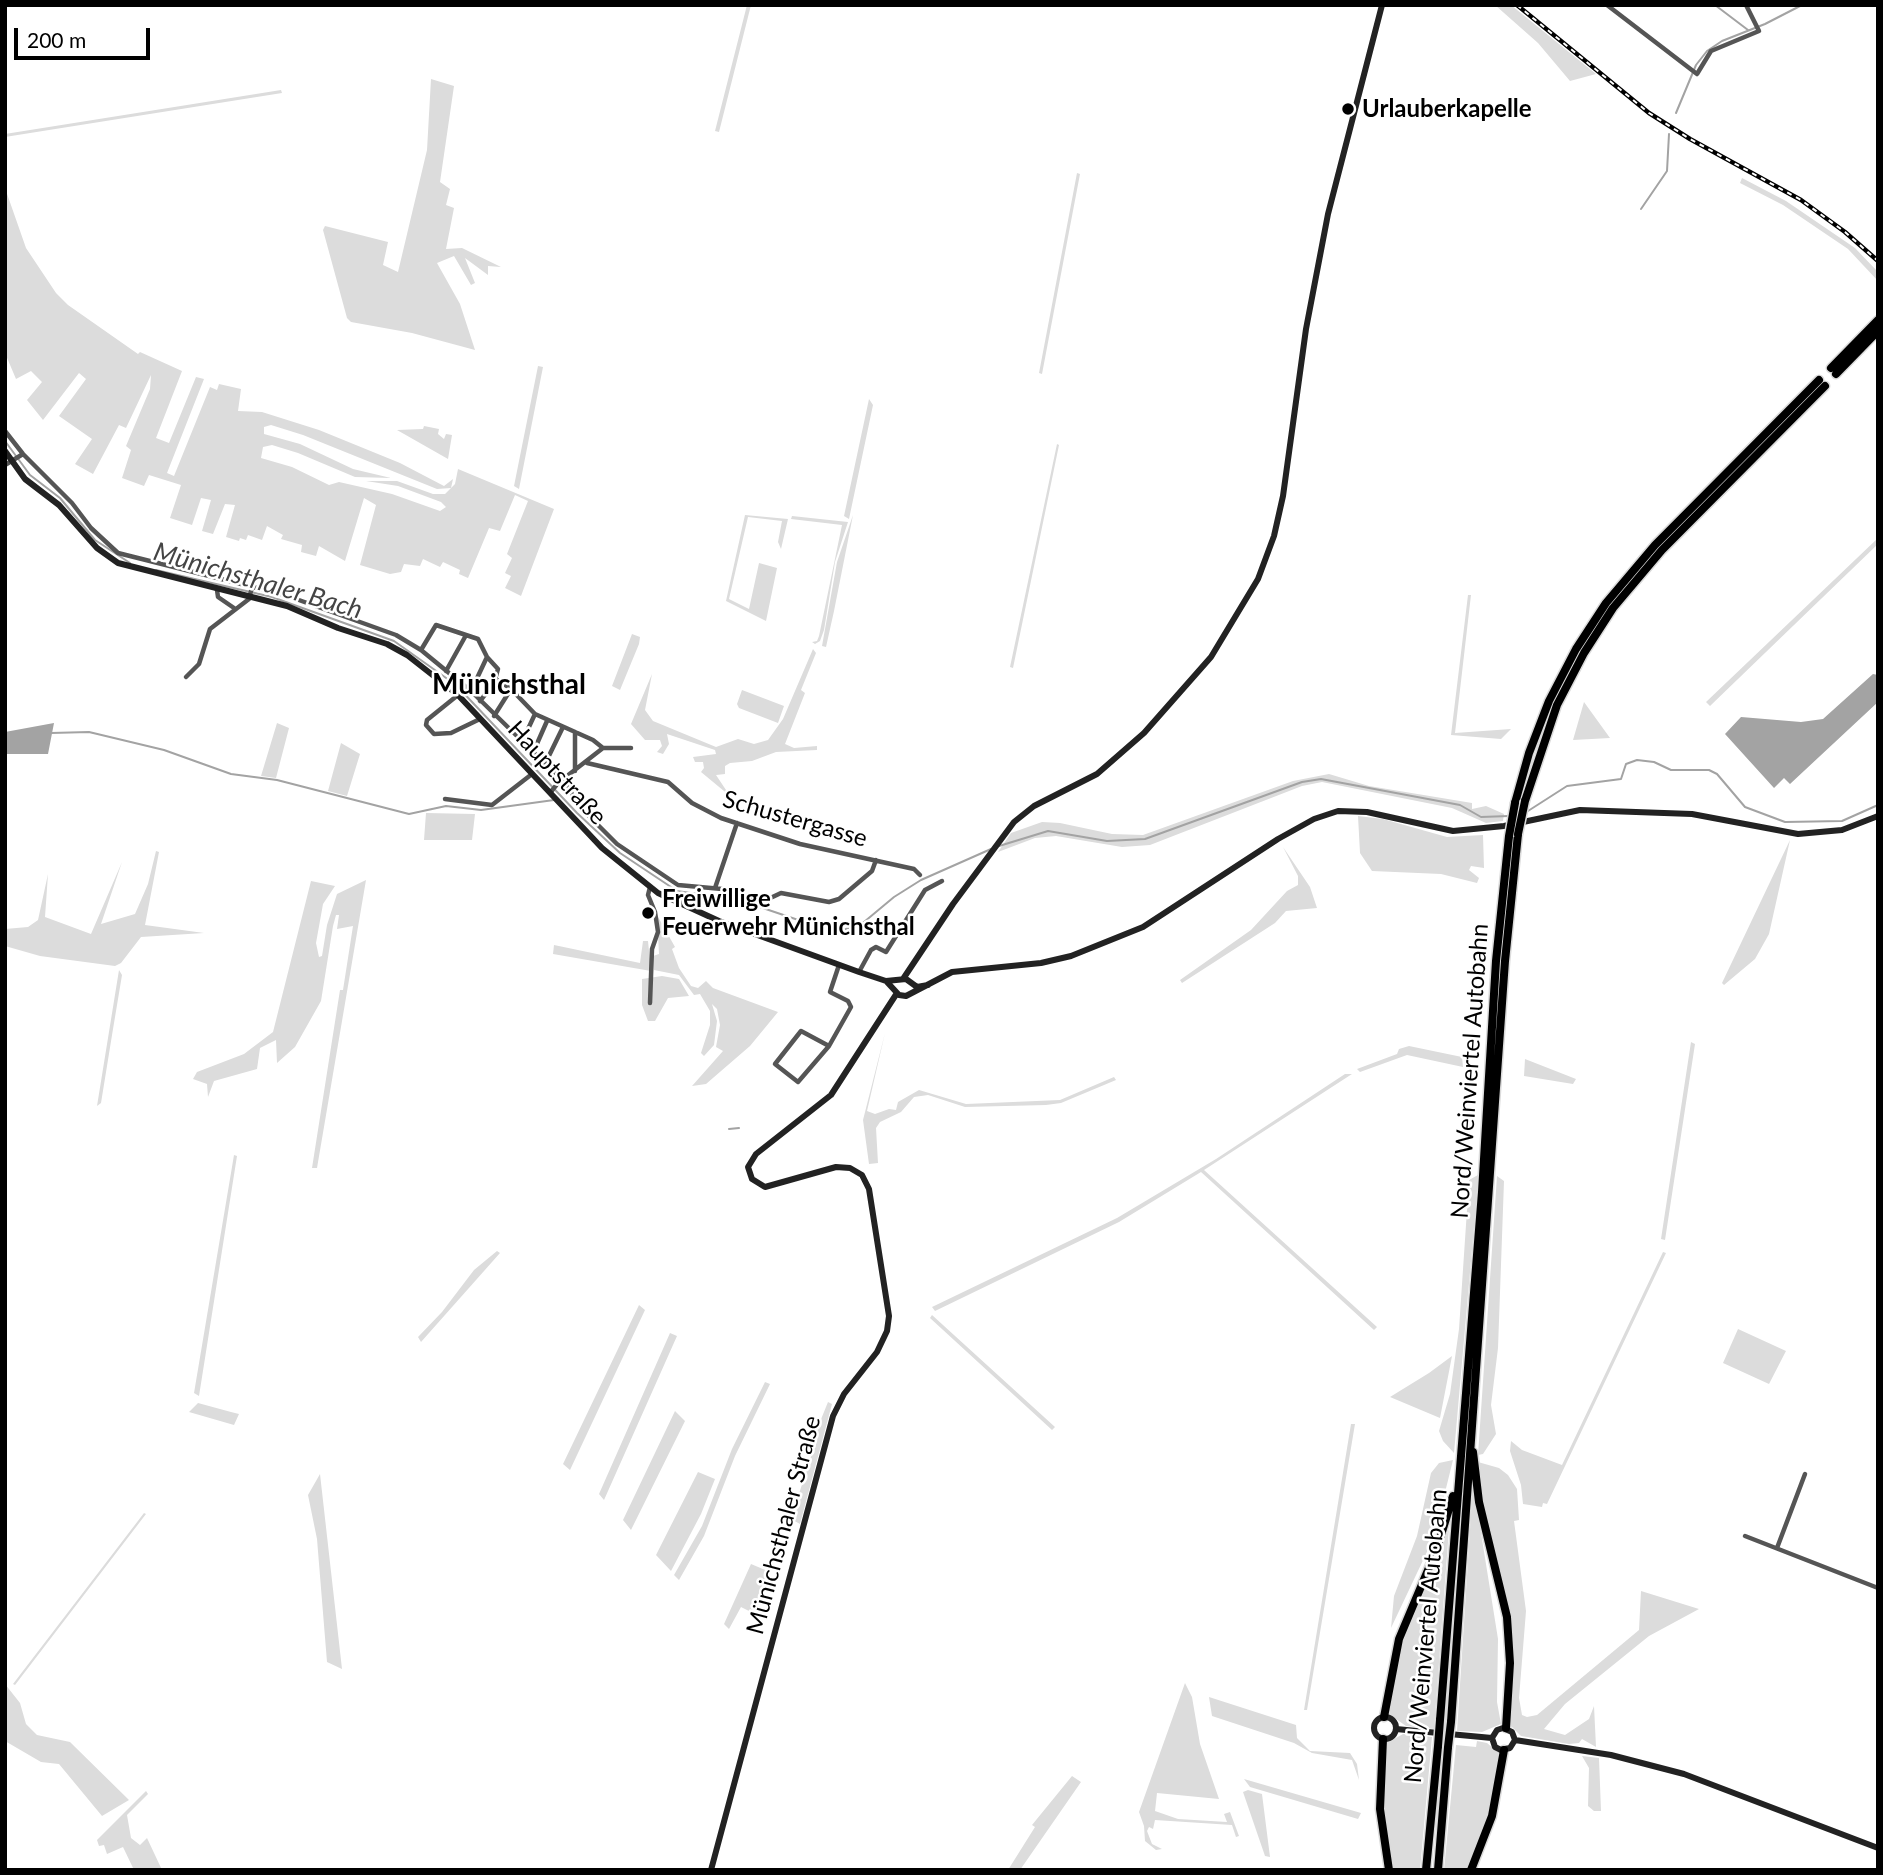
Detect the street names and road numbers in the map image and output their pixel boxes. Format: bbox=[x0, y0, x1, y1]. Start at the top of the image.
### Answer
street label: Hauptstraße bbox=[502, 715, 612, 831]
street label: Schustergasse bbox=[719, 785, 871, 853]
street label: Nord/Weinviertel Autobahn bbox=[1445, 923, 1495, 1219]
street label: Münichsthaler Straße bbox=[741, 1413, 827, 1637]
street label: Nord/Weinviertel Autobahn bbox=[1399, 1488, 1453, 1784]

